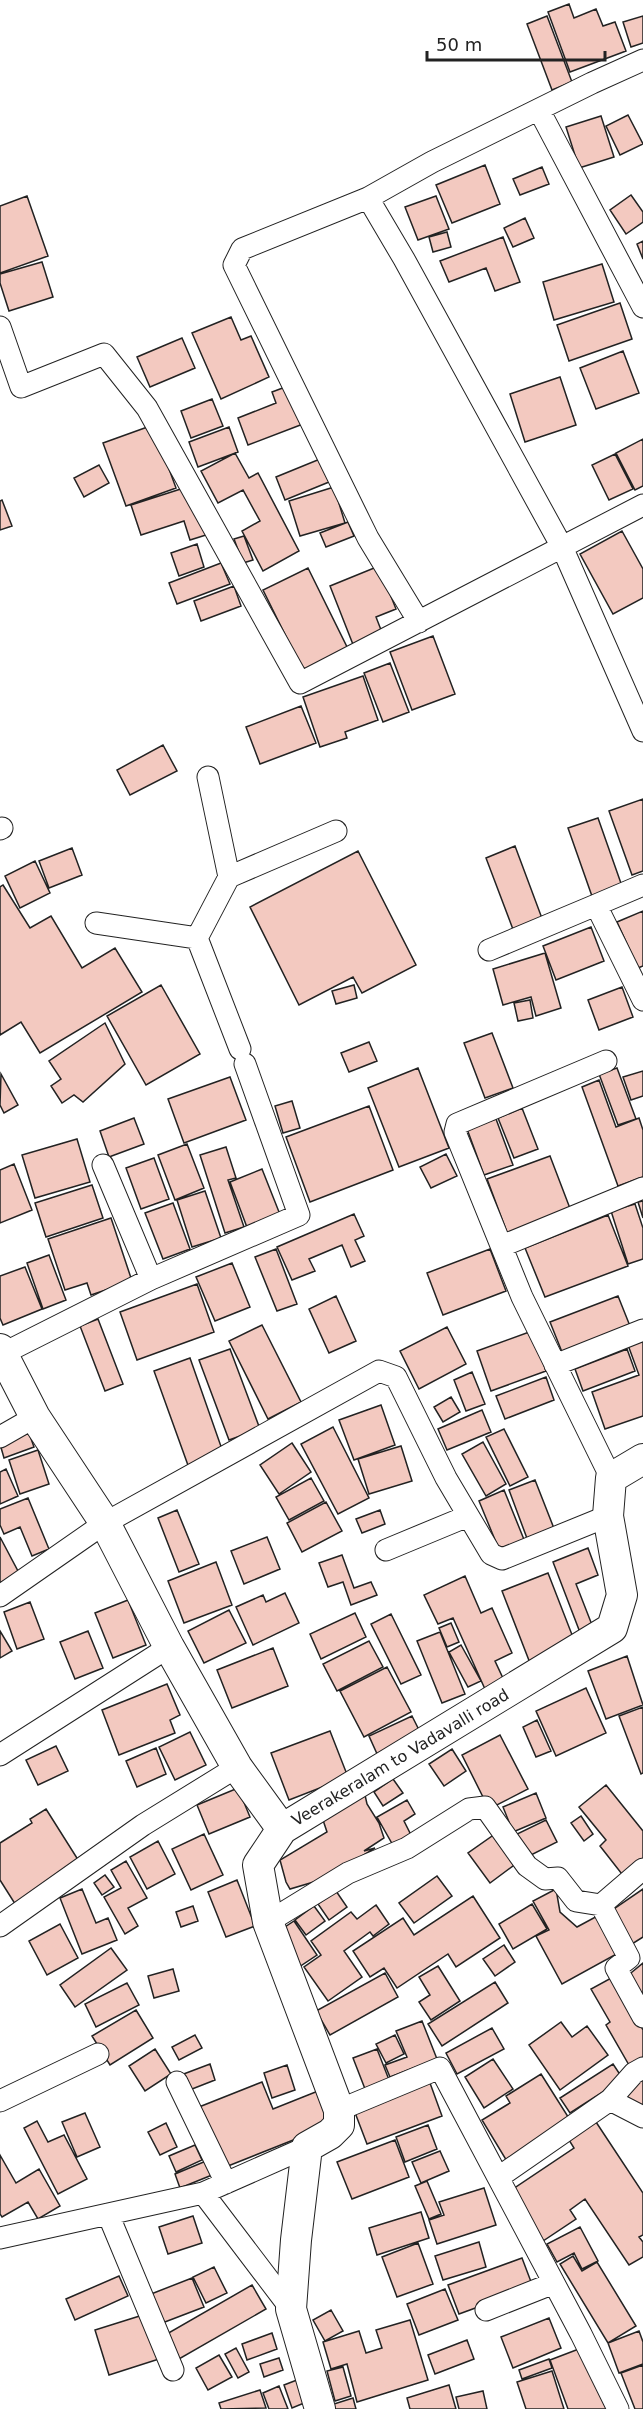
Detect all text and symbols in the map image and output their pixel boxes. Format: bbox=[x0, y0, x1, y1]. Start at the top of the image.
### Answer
scale bar bbox=[427, 24, 606, 62]
text: 50 m bbox=[436, 34, 482, 55]
street label: Veerakeralam to Vadavalli road bbox=[288, 1685, 512, 1830]

